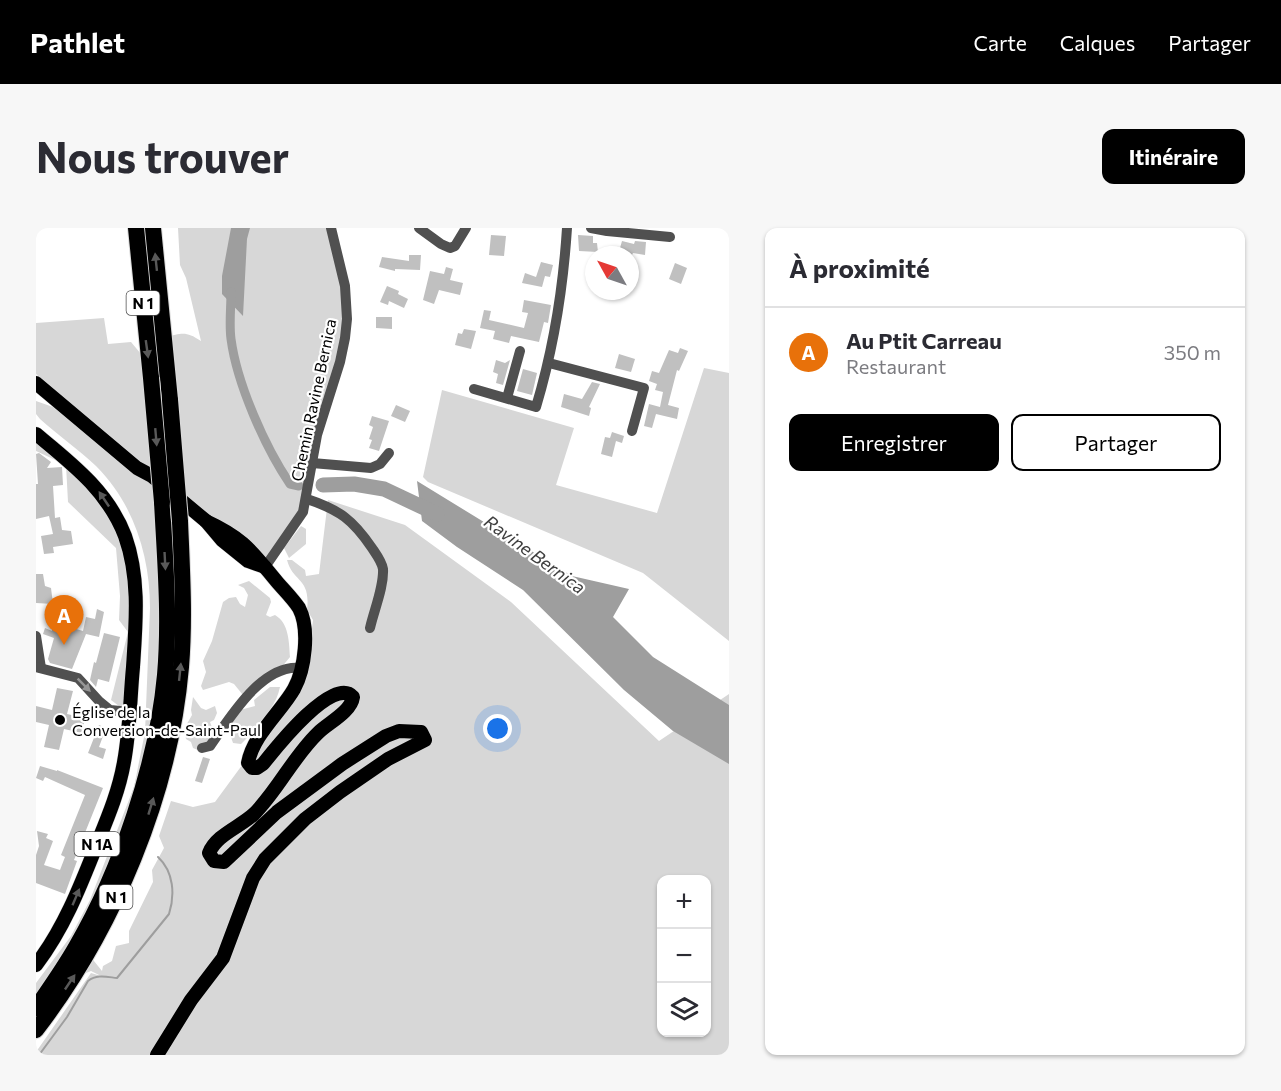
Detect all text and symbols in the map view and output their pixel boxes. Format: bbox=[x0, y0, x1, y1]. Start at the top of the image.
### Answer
text: Pathlet bbox=[30, 25, 125, 59]
text: Carte bbox=[974, 30, 1027, 55]
text: Calques bbox=[1060, 30, 1135, 55]
text: Partager bbox=[1168, 30, 1251, 55]
button: Itinéraire bbox=[1102, 129, 1245, 184]
text: Nous trouver bbox=[36, 130, 289, 182]
north arrow bbox=[585, 246, 639, 300]
one-way arrow bbox=[152, 252, 161, 271]
text: À proximité bbox=[789, 252, 930, 283]
road number: N 1 bbox=[126, 291, 160, 315]
street label: Chemin Ravine Bernica bbox=[287, 317, 339, 483]
text: Au Ptit Carreau bbox=[846, 327, 1002, 354]
one-way arrow bbox=[142, 340, 152, 359]
text: A bbox=[801, 340, 816, 364]
text: 350 m bbox=[1164, 340, 1221, 364]
text: Restaurant bbox=[846, 354, 946, 378]
button: Enregistrer bbox=[789, 414, 999, 471]
button: Partager bbox=[1011, 414, 1221, 471]
one-way arrow bbox=[151, 427, 161, 446]
one-way arrow bbox=[99, 491, 110, 507]
water label: Ravine Bernica bbox=[480, 510, 590, 598]
one-way arrow bbox=[161, 551, 170, 570]
pin: A bbox=[45, 596, 84, 645]
one-way arrow bbox=[175, 662, 185, 681]
one-way arrow bbox=[77, 678, 91, 692]
place label: Église de la Conversion-de-Saint-Paul bbox=[72, 702, 261, 739]
marker: Église de la Conversion-de-Saint-Paul bbox=[53, 713, 67, 727]
your location bbox=[483, 714, 512, 743]
one-way arrow bbox=[147, 797, 157, 815]
road number: N 1A bbox=[74, 832, 120, 856]
map controls bbox=[657, 875, 711, 1037]
button: + bbox=[657, 875, 711, 929]
road number: N 1 bbox=[100, 885, 133, 909]
one-way arrow bbox=[71, 888, 81, 906]
button: − bbox=[657, 929, 711, 983]
one-way arrow bbox=[64, 974, 75, 990]
button: layers bbox=[657, 983, 711, 1037]

